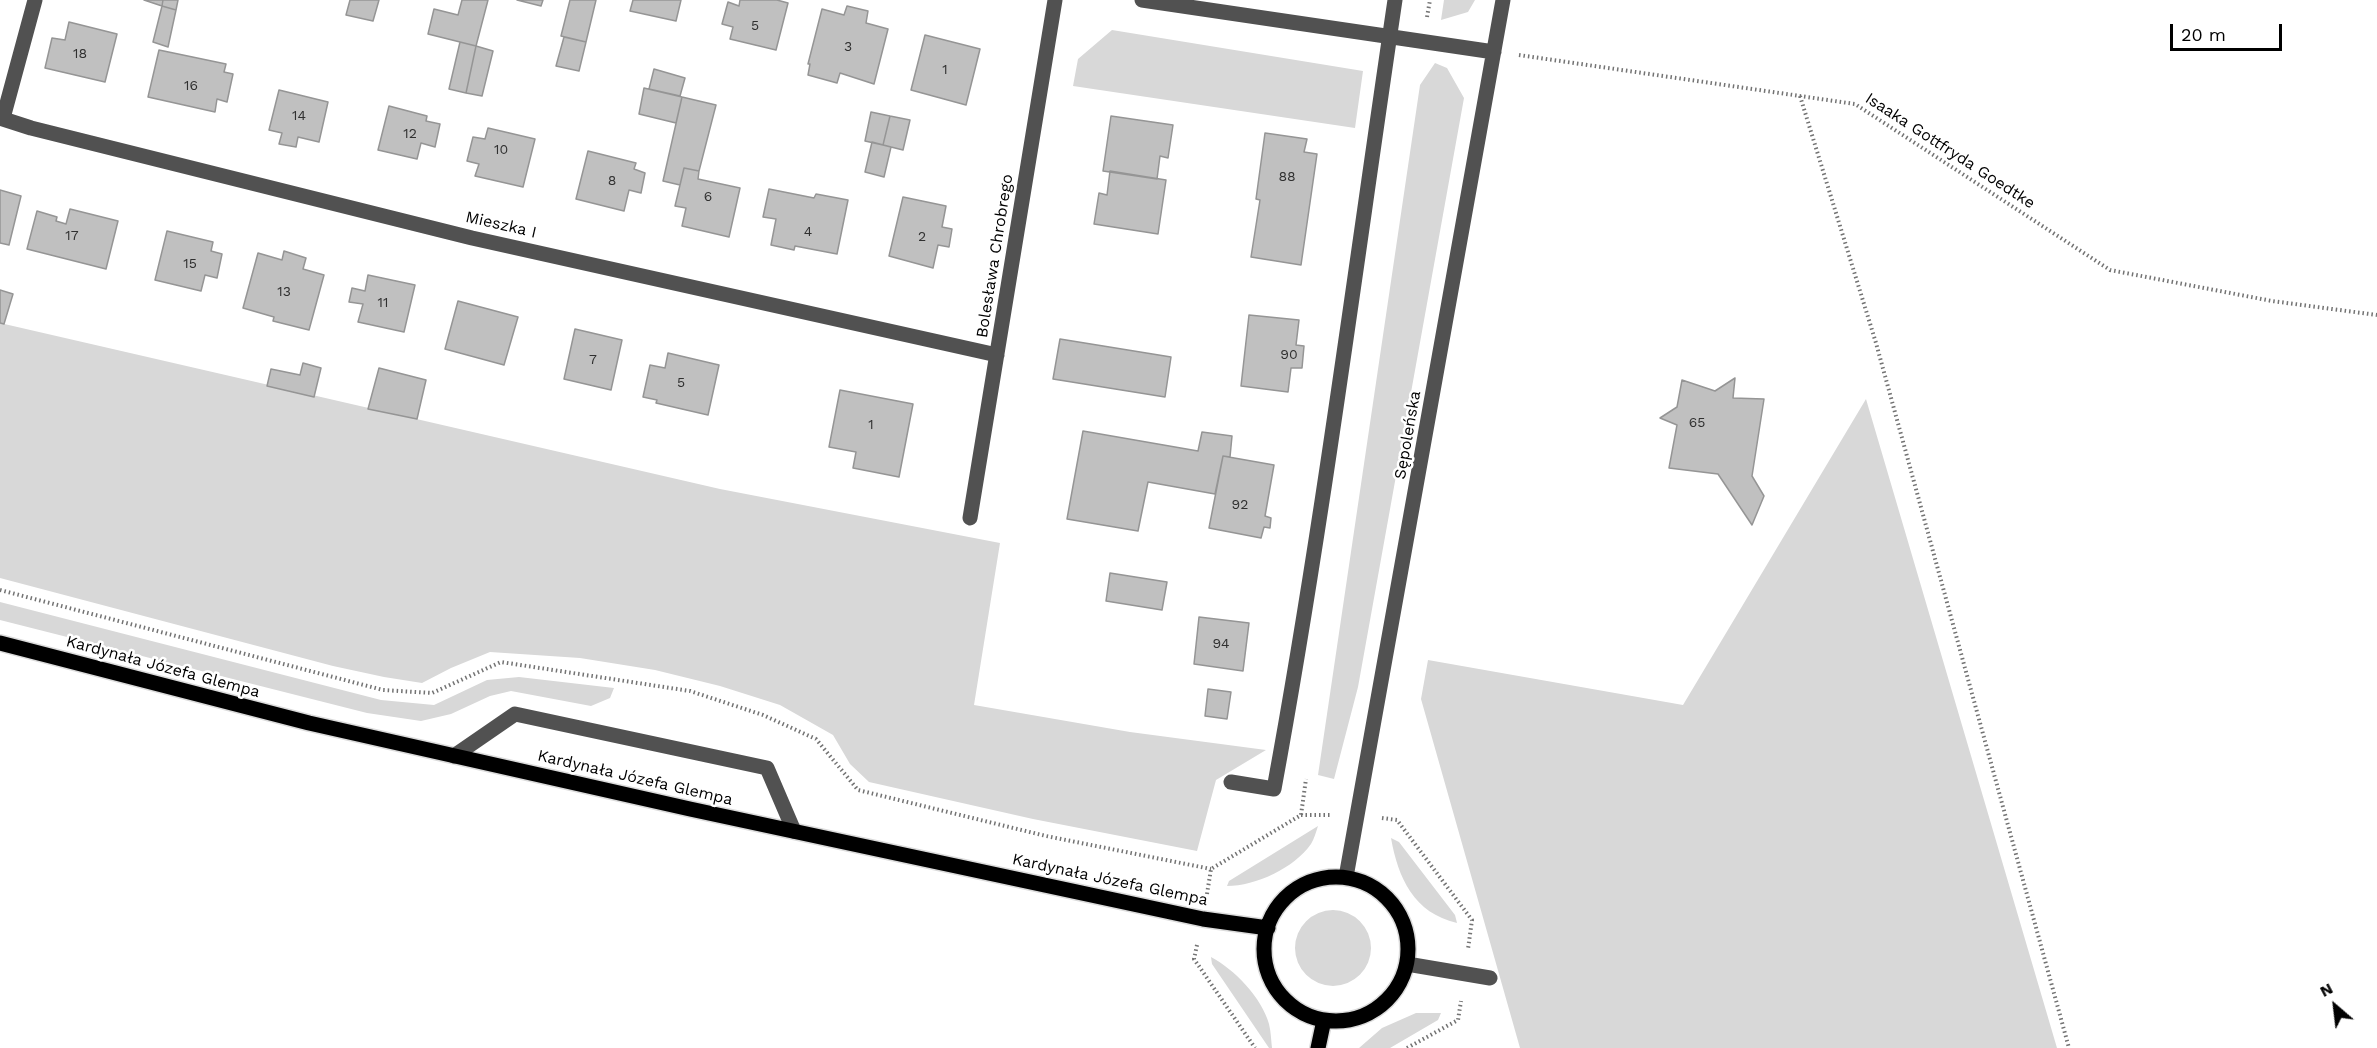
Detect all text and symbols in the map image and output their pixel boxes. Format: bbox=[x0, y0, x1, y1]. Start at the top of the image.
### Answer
scale bar bbox=[2173, 12, 2286, 50]
house number: 5 bbox=[751, 18, 759, 34]
text: 20 m bbox=[2181, 24, 2226, 45]
house number: 3 bbox=[844, 39, 852, 55]
house number: 18 bbox=[73, 46, 87, 62]
house number: 1 bbox=[942, 62, 948, 78]
house number: 16 bbox=[184, 78, 198, 94]
street label: Isaaka Gottfryda Goedtke bbox=[1862, 89, 2038, 213]
house number: 14 bbox=[292, 108, 306, 124]
house number: 12 bbox=[403, 126, 417, 142]
house number: 10 bbox=[494, 142, 508, 158]
house number: 88 bbox=[1278, 169, 1296, 185]
house number: 8 bbox=[608, 173, 616, 189]
street label: Bolesława Chrobrego bbox=[973, 173, 1017, 339]
house number: 6 bbox=[704, 189, 712, 205]
street label: Mieszka I bbox=[464, 208, 538, 242]
house number: 4 bbox=[804, 224, 812, 240]
house number: 17 bbox=[65, 228, 79, 244]
house number: 2 bbox=[918, 229, 926, 245]
house number: 15 bbox=[183, 256, 197, 272]
house number: 13 bbox=[277, 284, 291, 300]
house number: 11 bbox=[378, 295, 388, 311]
house number: 90 bbox=[1280, 347, 1298, 363]
house number: 7 bbox=[589, 352, 597, 368]
house number: 5 bbox=[677, 375, 685, 391]
street label: Sępoleńska bbox=[1391, 389, 1425, 481]
house number: 65 bbox=[1689, 415, 1705, 431]
house number: 1 bbox=[868, 417, 874, 433]
house number: 92 bbox=[1232, 497, 1248, 513]
street label: Kardynała Józefa Glempa bbox=[64, 632, 262, 702]
house number: 94 bbox=[1212, 636, 1230, 652]
street label: Kardynała Józefa Glempa bbox=[536, 746, 734, 810]
street label: Kardynała Józefa Glempa bbox=[1010, 850, 1210, 910]
north arrow bbox=[2305, 976, 2365, 1036]
text: N bbox=[2317, 978, 2336, 1001]

